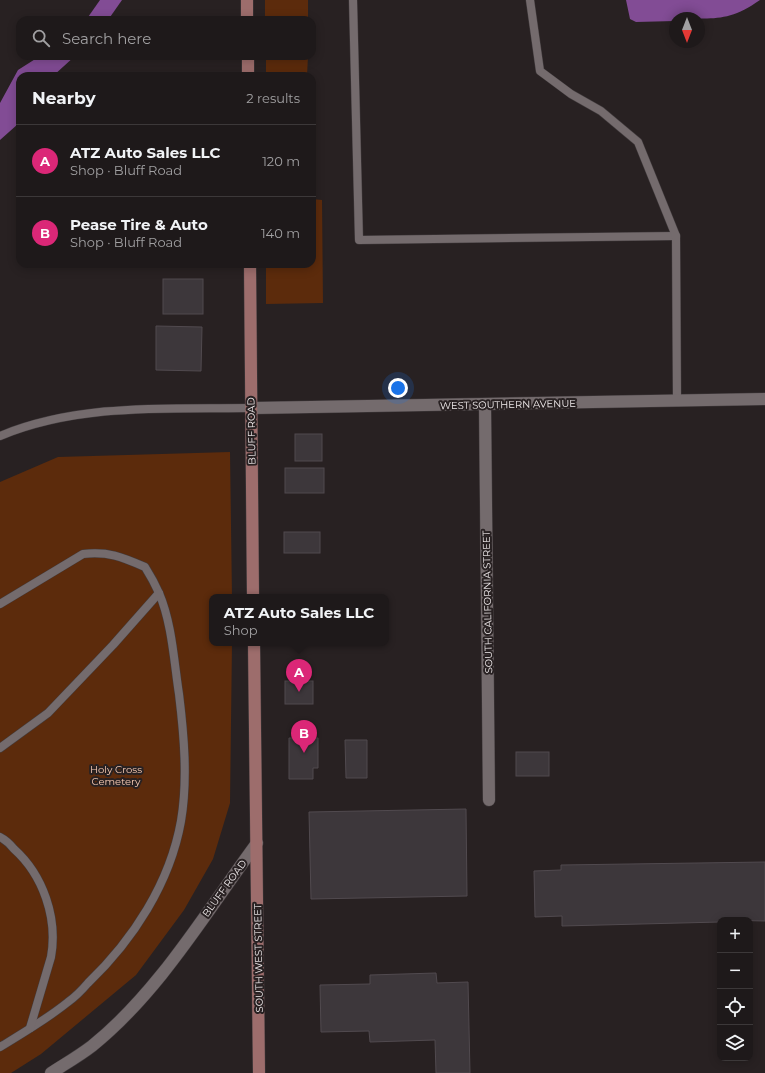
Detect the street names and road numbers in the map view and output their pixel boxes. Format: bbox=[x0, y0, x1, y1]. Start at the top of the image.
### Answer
street label: BLUFF ROAD bbox=[244, 397, 259, 465]
street label: WEST SOUTHERN AVENUE bbox=[440, 397, 576, 412]
street label: SOUTH CALIFORNIA STREET bbox=[480, 530, 495, 673]
street label: BLUFF ROAD bbox=[199, 857, 249, 919]
street label: SOUTH WEST STREET bbox=[251, 903, 266, 1013]

